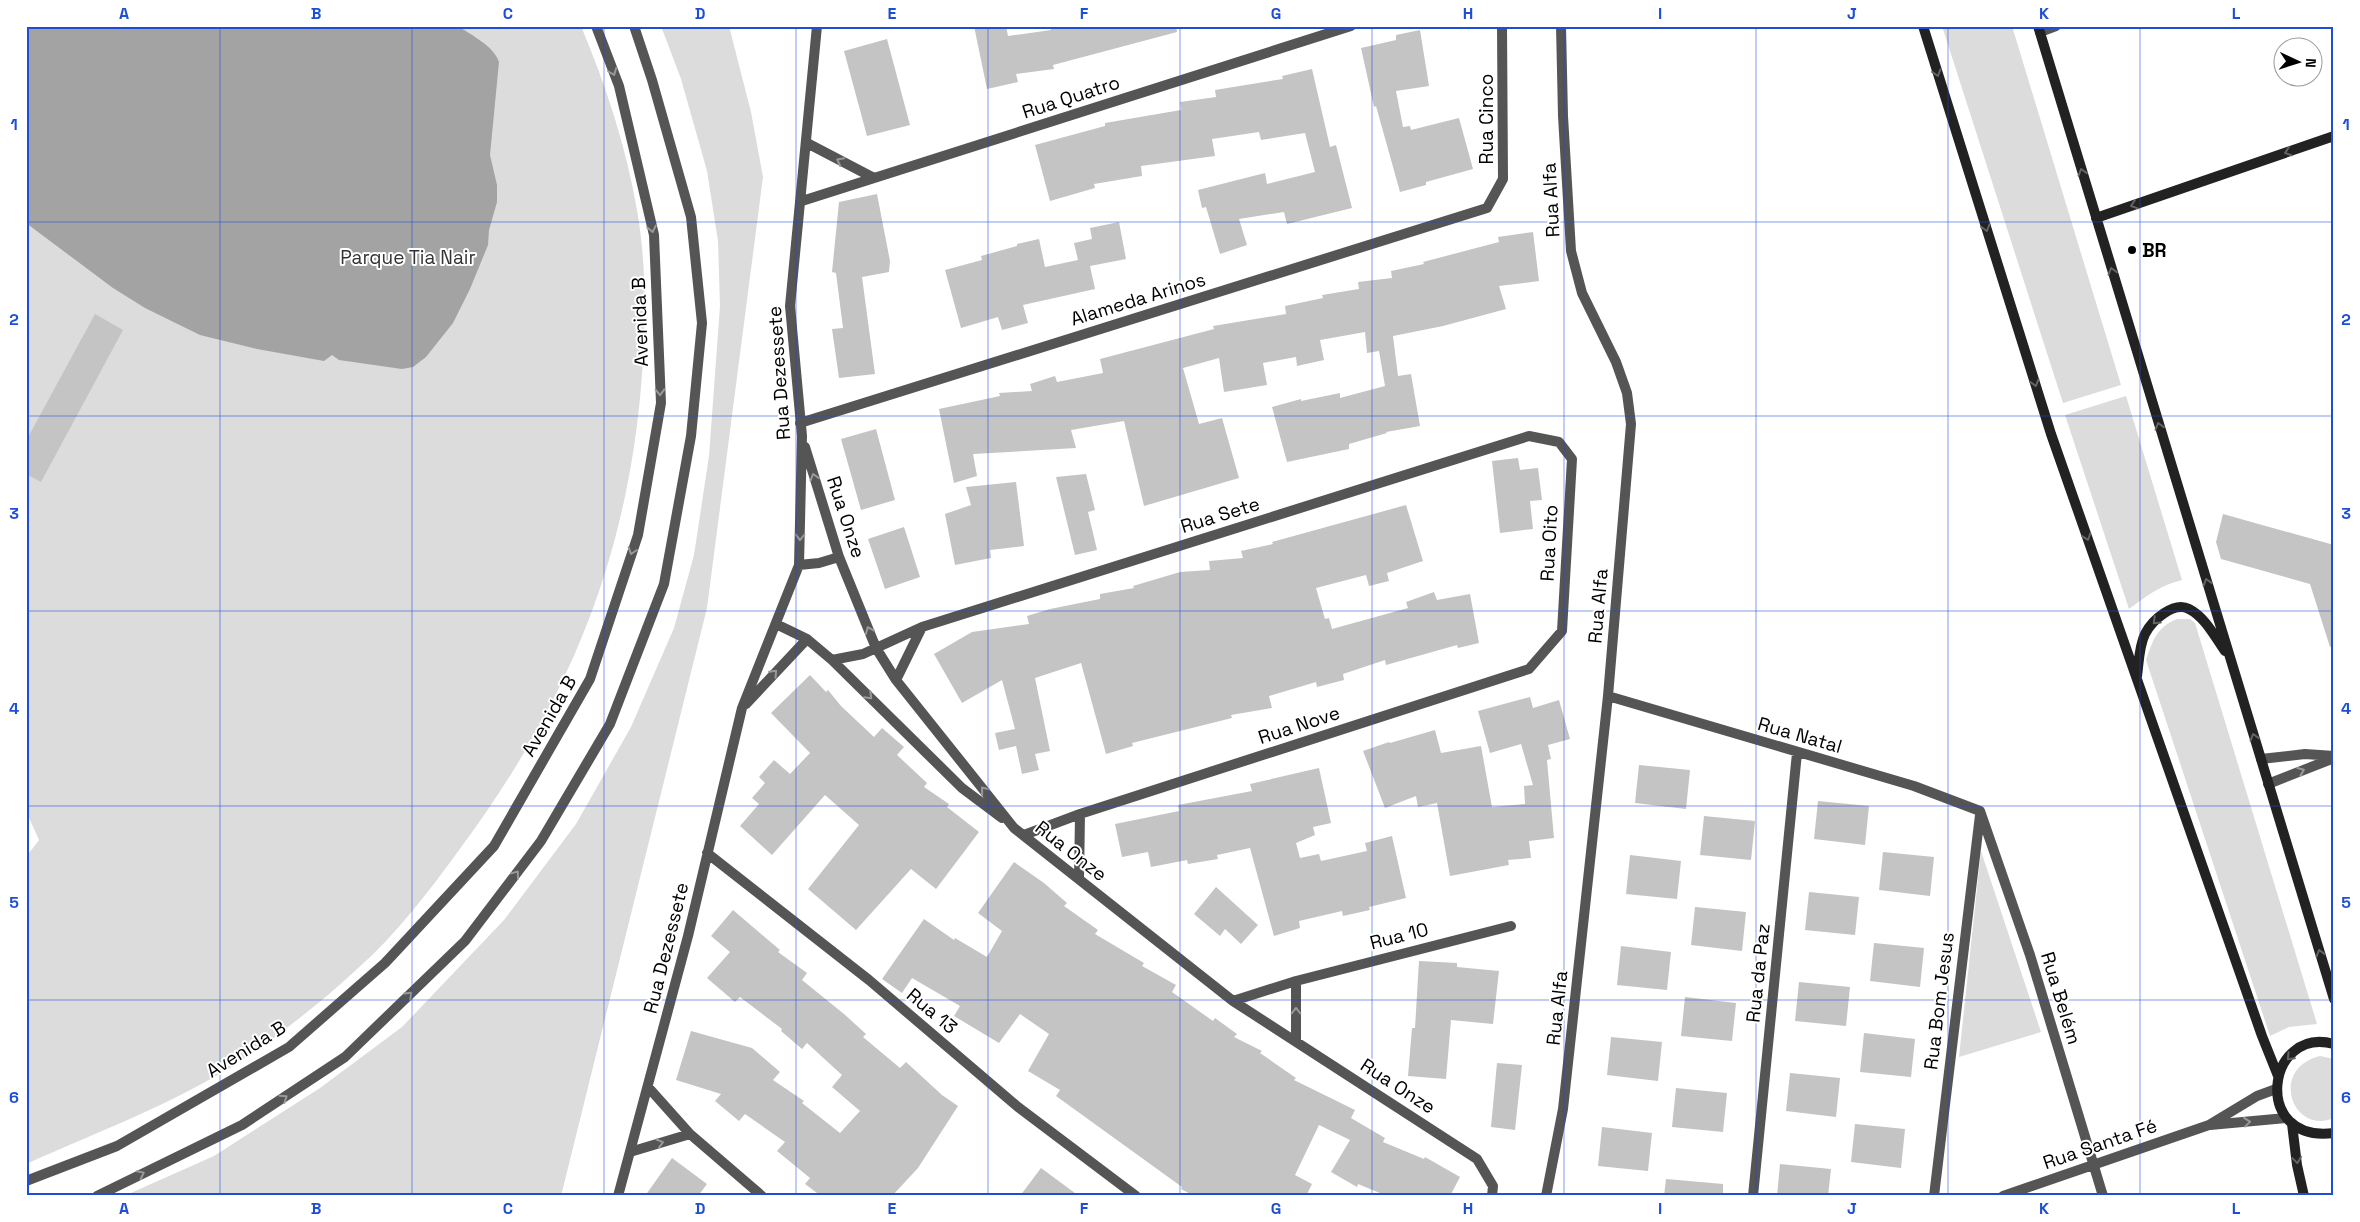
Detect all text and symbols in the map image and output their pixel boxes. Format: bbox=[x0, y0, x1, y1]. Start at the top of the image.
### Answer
text: A bbox=[119, 3, 129, 24]
text: B bbox=[311, 3, 321, 24]
text: C bbox=[503, 3, 513, 24]
text: D bbox=[695, 3, 705, 24]
text: E bbox=[888, 3, 897, 24]
text: F bbox=[1080, 3, 1089, 24]
text: G bbox=[1271, 3, 1281, 24]
text: H bbox=[1463, 3, 1473, 24]
text: I bbox=[1658, 3, 1662, 24]
text: J bbox=[1847, 3, 1857, 24]
text: K bbox=[2039, 3, 2049, 24]
text: L bbox=[2232, 3, 2241, 24]
north arrow bbox=[2272, 38, 2322, 88]
text: N bbox=[2302, 58, 2320, 68]
one-way arrow bbox=[607, 67, 617, 76]
one-way arrow bbox=[1932, 68, 1942, 76]
street label: Rua Quatro bbox=[1019, 69, 1123, 125]
street label: Rua Cinco bbox=[1474, 73, 1499, 165]
text: 1 bbox=[10, 114, 18, 135]
text: 1 bbox=[2342, 114, 2350, 135]
one-way arrow bbox=[2284, 146, 2292, 156]
one-way arrow bbox=[837, 157, 846, 167]
street label: Rua Alfa bbox=[1537, 162, 1565, 238]
one-way arrow bbox=[2078, 168, 2088, 176]
one-way arrow bbox=[2131, 200, 2139, 210]
one-way arrow bbox=[1980, 223, 1990, 231]
one-way arrow bbox=[646, 225, 657, 234]
place label: BR bbox=[2142, 238, 2167, 263]
marker: BR bbox=[2126, 244, 2138, 256]
park label: Parque Tia Nair bbox=[340, 245, 476, 270]
street label: Alameda Arinos bbox=[1067, 267, 1209, 331]
one-way arrow bbox=[2108, 267, 2118, 275]
street label: Avenida B bbox=[626, 277, 654, 367]
street label: Rua Dezessete bbox=[762, 305, 796, 441]
text: 2 bbox=[9, 309, 19, 330]
text: 2 bbox=[2341, 309, 2351, 330]
one-way arrow bbox=[2029, 378, 2039, 386]
one-way arrow bbox=[655, 388, 666, 396]
one-way arrow bbox=[2155, 423, 2165, 431]
street label: Rua Onze bbox=[821, 473, 871, 561]
one-way arrow bbox=[810, 474, 820, 482]
street label: Rua Sete bbox=[1177, 491, 1263, 539]
text: 3 bbox=[9, 503, 19, 524]
text: 3 bbox=[2341, 503, 2351, 524]
street label: Rua Oito bbox=[1535, 504, 1563, 582]
one-way arrow bbox=[2081, 532, 2091, 540]
one-way arrow bbox=[795, 534, 805, 542]
one-way arrow bbox=[628, 547, 638, 555]
street label: Rua Alfa bbox=[1582, 568, 1614, 644]
one-way arrow bbox=[2202, 578, 2212, 586]
one-way arrow bbox=[2153, 615, 2162, 624]
one-way arrow bbox=[865, 626, 875, 635]
one-way arrow bbox=[768, 670, 777, 679]
street label: Avenida B bbox=[516, 671, 582, 761]
one-way arrow bbox=[863, 690, 872, 699]
text: 4 bbox=[9, 698, 19, 719]
text: 4 bbox=[2341, 698, 2351, 719]
street label: Rua Nove bbox=[1255, 700, 1343, 750]
street label: Rua Natal bbox=[1755, 711, 1845, 759]
one-way arrow bbox=[2250, 734, 2260, 742]
one-way arrow bbox=[2296, 767, 2305, 777]
one-way arrow bbox=[981, 787, 989, 796]
street label: Rua Onze bbox=[1030, 815, 1112, 887]
one-way arrow bbox=[510, 870, 519, 880]
street label: Rua Dezessete bbox=[638, 880, 694, 1016]
text: 5 bbox=[9, 892, 19, 913]
text: 5 bbox=[2341, 892, 2351, 913]
street label: Rua 10 bbox=[1367, 917, 1431, 955]
street label: Rua da Paz bbox=[1740, 922, 1776, 1024]
street label: Rua Bom Jesus bbox=[1918, 931, 1960, 1071]
street label: Rua Belém bbox=[2035, 949, 2087, 1047]
one-way arrow bbox=[2315, 949, 2325, 957]
street label: Rua Alfa bbox=[1541, 969, 1573, 1047]
street label: Rua 13 bbox=[901, 983, 963, 1039]
one-way arrow bbox=[403, 992, 412, 1001]
one-way arrow bbox=[1291, 1007, 1301, 1015]
street label: Avenida B bbox=[201, 1015, 291, 1083]
one-way arrow bbox=[2287, 1051, 2296, 1060]
street label: Rua Onze bbox=[1356, 1052, 1440, 1120]
text: 6 bbox=[9, 1087, 19, 1108]
text: 6 bbox=[2341, 1087, 2351, 1108]
one-way arrow bbox=[278, 1094, 287, 1104]
street label: Rua Santa Fé bbox=[2040, 1113, 2160, 1175]
one-way arrow bbox=[2244, 1117, 2252, 1128]
one-way arrow bbox=[655, 1139, 663, 1149]
one-way arrow bbox=[2291, 1156, 2302, 1164]
one-way arrow bbox=[135, 1171, 144, 1181]
text: A bbox=[119, 1198, 129, 1219]
text: B bbox=[311, 1198, 321, 1219]
text: C bbox=[503, 1198, 513, 1219]
text: D bbox=[695, 1198, 705, 1219]
text: E bbox=[888, 1198, 897, 1219]
text: F bbox=[1080, 1198, 1089, 1219]
text: G bbox=[1271, 1198, 1281, 1219]
text: H bbox=[1463, 1198, 1473, 1219]
text: I bbox=[1658, 1198, 1662, 1219]
text: J bbox=[1847, 1198, 1857, 1219]
text: K bbox=[2039, 1198, 2049, 1219]
text: L bbox=[2232, 1198, 2241, 1219]

